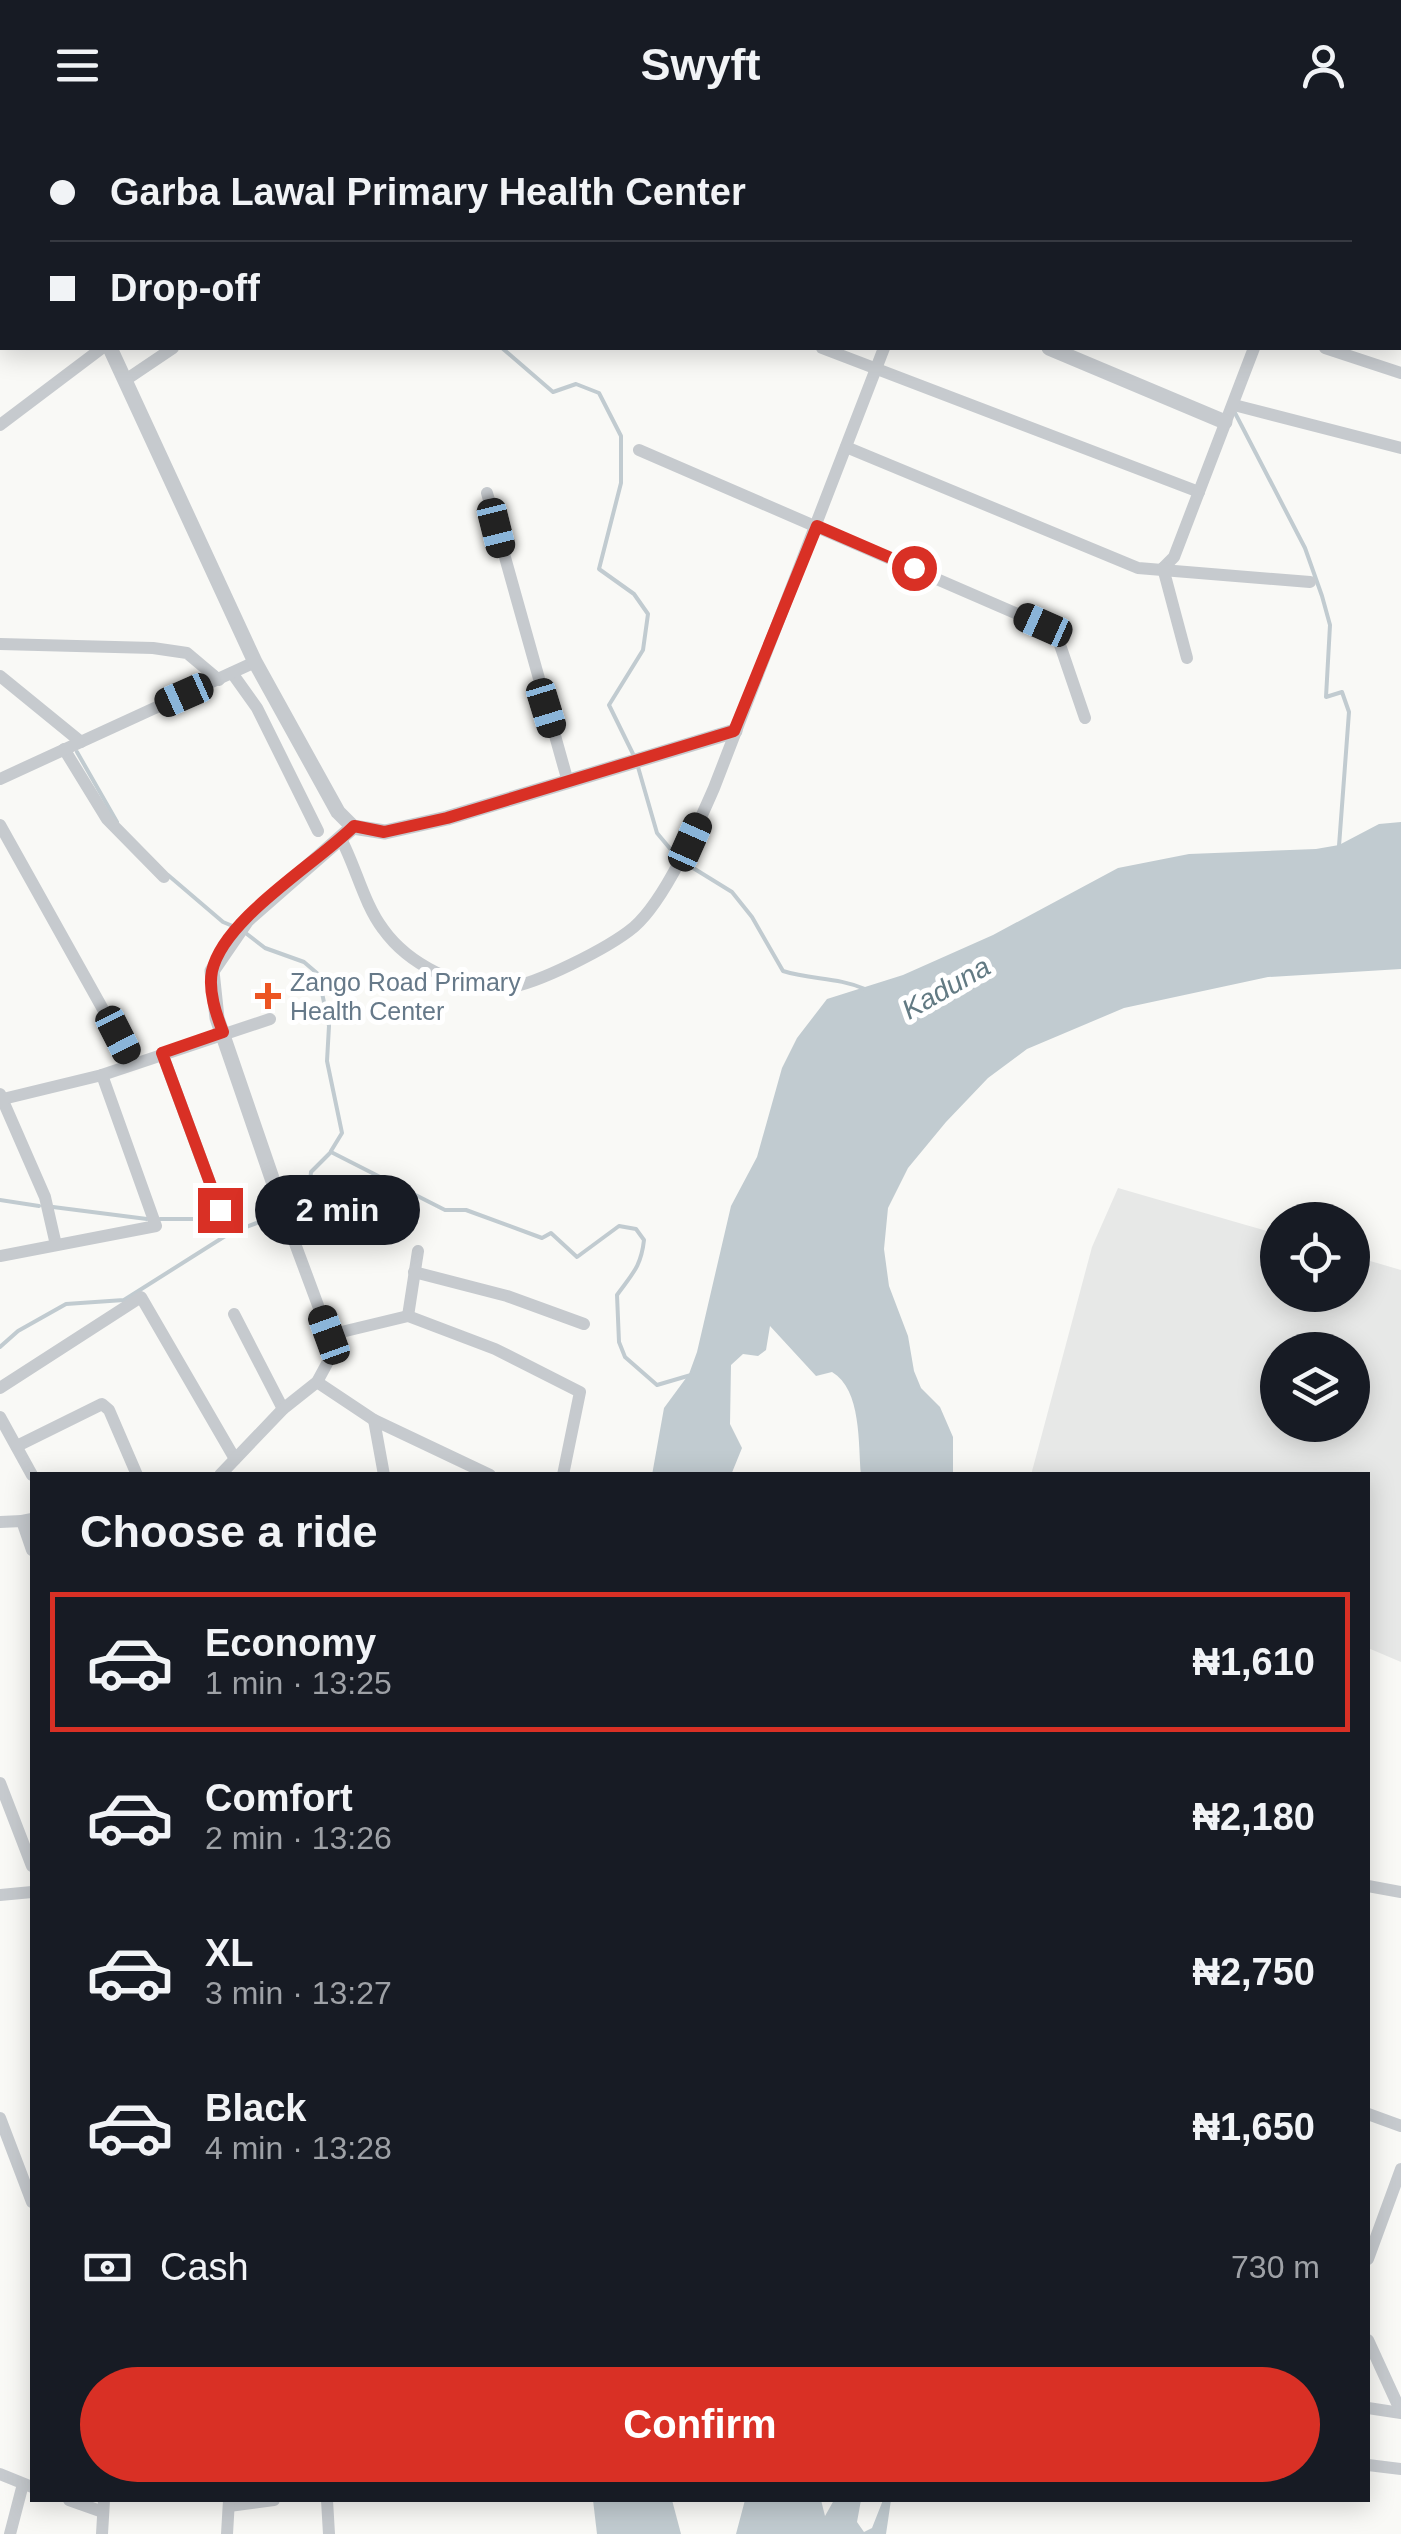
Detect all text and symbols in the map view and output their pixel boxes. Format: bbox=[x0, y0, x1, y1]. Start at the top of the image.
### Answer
icon: menu bbox=[50, 38, 105, 93]
icon: person bbox=[1296, 38, 1351, 93]
text: Swyft bbox=[640, 39, 761, 90]
text: Garba Lawal Primary Health Center bbox=[110, 171, 746, 213]
text: Drop-off bbox=[110, 267, 260, 309]
car bbox=[474, 495, 518, 561]
route start bbox=[892, 546, 937, 591]
car bbox=[1009, 599, 1077, 651]
car bbox=[150, 669, 218, 721]
car bbox=[523, 675, 569, 741]
car bbox=[664, 808, 716, 876]
water label: Kaduna bbox=[896, 950, 996, 1026]
place label: Zango Road Primary Health Center bbox=[290, 968, 521, 1025]
marker: Zango Road Primary Health Center bbox=[255, 983, 281, 1009]
car bbox=[91, 1001, 145, 1069]
callout: 2 min bbox=[255, 1175, 420, 1245]
route end bbox=[198, 1188, 243, 1233]
text: 2 min bbox=[296, 1192, 379, 1228]
map controls bbox=[1260, 1202, 1370, 1442]
button: locate bbox=[1260, 1202, 1370, 1312]
car bbox=[305, 1302, 353, 1368]
button: layers bbox=[1260, 1332, 1370, 1442]
text: Choose a ride bbox=[80, 1506, 378, 1557]
icon: car bbox=[85, 1617, 175, 1707]
text: Economy bbox=[205, 1622, 376, 1664]
text: ₦1,610 bbox=[1192, 1641, 1315, 1683]
text: 1 min · 13:25 bbox=[205, 1665, 392, 1701]
icon: car bbox=[85, 1772, 175, 1862]
text: Comfort bbox=[205, 1777, 353, 1819]
text: ₦2,180 bbox=[1192, 1796, 1315, 1838]
text: 2 min · 13:26 bbox=[205, 1820, 392, 1856]
icon: car bbox=[85, 1927, 175, 2017]
text: XL bbox=[205, 1932, 254, 1974]
text: ₦2,750 bbox=[1192, 1951, 1315, 1993]
text: 3 min · 13:27 bbox=[205, 1975, 392, 2011]
icon: car bbox=[85, 2082, 175, 2172]
text: Black bbox=[205, 2087, 306, 2129]
text: ₦1,650 bbox=[1192, 2106, 1315, 2148]
text: 4 min · 13:28 bbox=[205, 2130, 392, 2166]
icon: cash bbox=[80, 2240, 135, 2295]
text: Cash bbox=[160, 2246, 249, 2288]
text: 730 m bbox=[1231, 2249, 1320, 2285]
button: Confirm bbox=[80, 2367, 1320, 2482]

